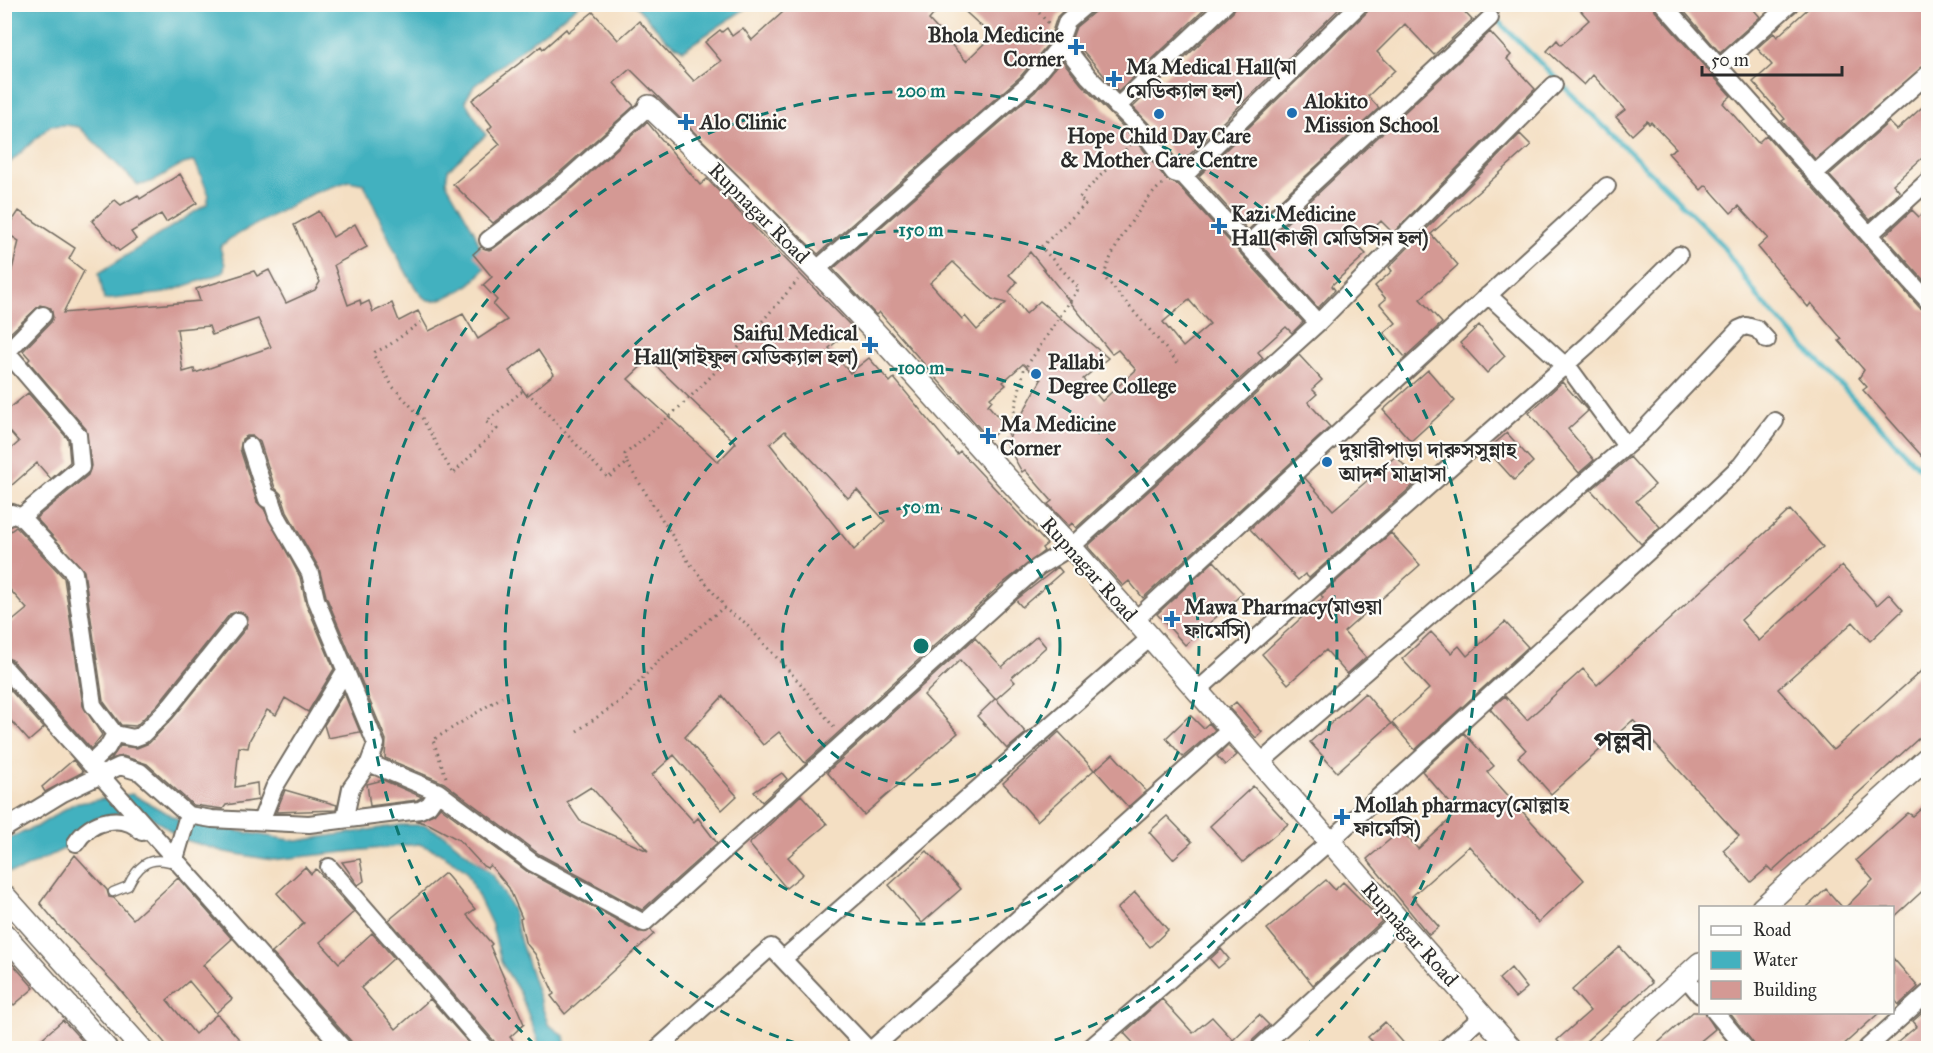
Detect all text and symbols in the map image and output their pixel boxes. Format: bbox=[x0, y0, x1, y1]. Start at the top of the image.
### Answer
place label: Bhola Medicine Corner bbox=[928, 22, 1065, 72]
scale bar bbox=[1702, 39, 1842, 77]
marker: Bhola Medicine Corner bbox=[1069, 40, 1083, 54]
text: 50 m bbox=[1711, 49, 1749, 71]
place label: Ma Medical Hall(মা মেডিক্যাল হল) bbox=[1126, 54, 1297, 104]
marker: Ma Medical Hall(মা মেডিক্যাল হল) bbox=[1107, 72, 1121, 86]
text: 200 m bbox=[897, 80, 946, 102]
place label: Alokito Mission School bbox=[1302, 88, 1440, 138]
marker: Alokito Mission School bbox=[1285, 106, 1299, 120]
marker: Hope Child Day Care & Mother Care Centre bbox=[1152, 107, 1166, 121]
place label: Alo Clinic bbox=[698, 109, 787, 135]
marker: Alo Clinic bbox=[677, 113, 695, 131]
place label: Hope Child Day Care & Mother Care Centre bbox=[1060, 123, 1258, 173]
street label: Rupnagar Road bbox=[703, 157, 815, 269]
place label: Kazi Medicine Hall(কাজী মেডিসিন হল) bbox=[1231, 201, 1429, 251]
text: 150 m bbox=[899, 219, 944, 241]
marker: Kazi Medicine Hall(কাজী মেডিসিন হল) bbox=[1212, 219, 1226, 233]
place label: Saiful Medical Hall(সাইফুল মেডিক্যাল হল) bbox=[633, 320, 859, 370]
marker: Saiful Medical Hall(সাইফুল মেডিক্যাল হল) bbox=[863, 338, 877, 352]
place label: Pallabi Degree College bbox=[1048, 349, 1177, 399]
text: 100 m bbox=[898, 357, 945, 379]
marker: Pallabi Degree College bbox=[1029, 367, 1043, 381]
place label: Ma Medicine Corner bbox=[1000, 411, 1116, 461]
marker: Ma Medicine Corner bbox=[981, 429, 995, 443]
place label: দুয়ারীপাড়া দারুসসুন্নাহ আদর্শ মাদ্রাসা bbox=[1338, 437, 1518, 487]
marker: দুয়ারীপাড়া দারুসসুন্নাহ আদর্শ মাদ্রাসা bbox=[1320, 455, 1334, 469]
text: 50 m bbox=[902, 496, 941, 518]
street label: Rupnagar Road bbox=[1035, 511, 1143, 627]
place label: Mawa Pharmacy(মাওয়া ফার্মেসি) bbox=[1183, 594, 1382, 644]
marker: Mawa Pharmacy(মাওয়া ফার্মেসি) bbox=[1165, 612, 1179, 626]
centre of rings bbox=[911, 636, 931, 656]
district label: পল্লবী bbox=[1594, 724, 1652, 757]
place label: Mollah pharmacy(মোল্লাহ ফার্মেসি) bbox=[1353, 792, 1570, 842]
marker: Mollah pharmacy(মোল্লাহ ফার্মেসি) bbox=[1335, 810, 1349, 824]
street label: Rupnagar Road bbox=[1356, 876, 1464, 992]
legend bbox=[1699, 906, 1894, 1014]
text: Road bbox=[1753, 919, 1791, 941]
text: Water bbox=[1753, 949, 1798, 971]
text: Building bbox=[1753, 979, 1817, 1002]

